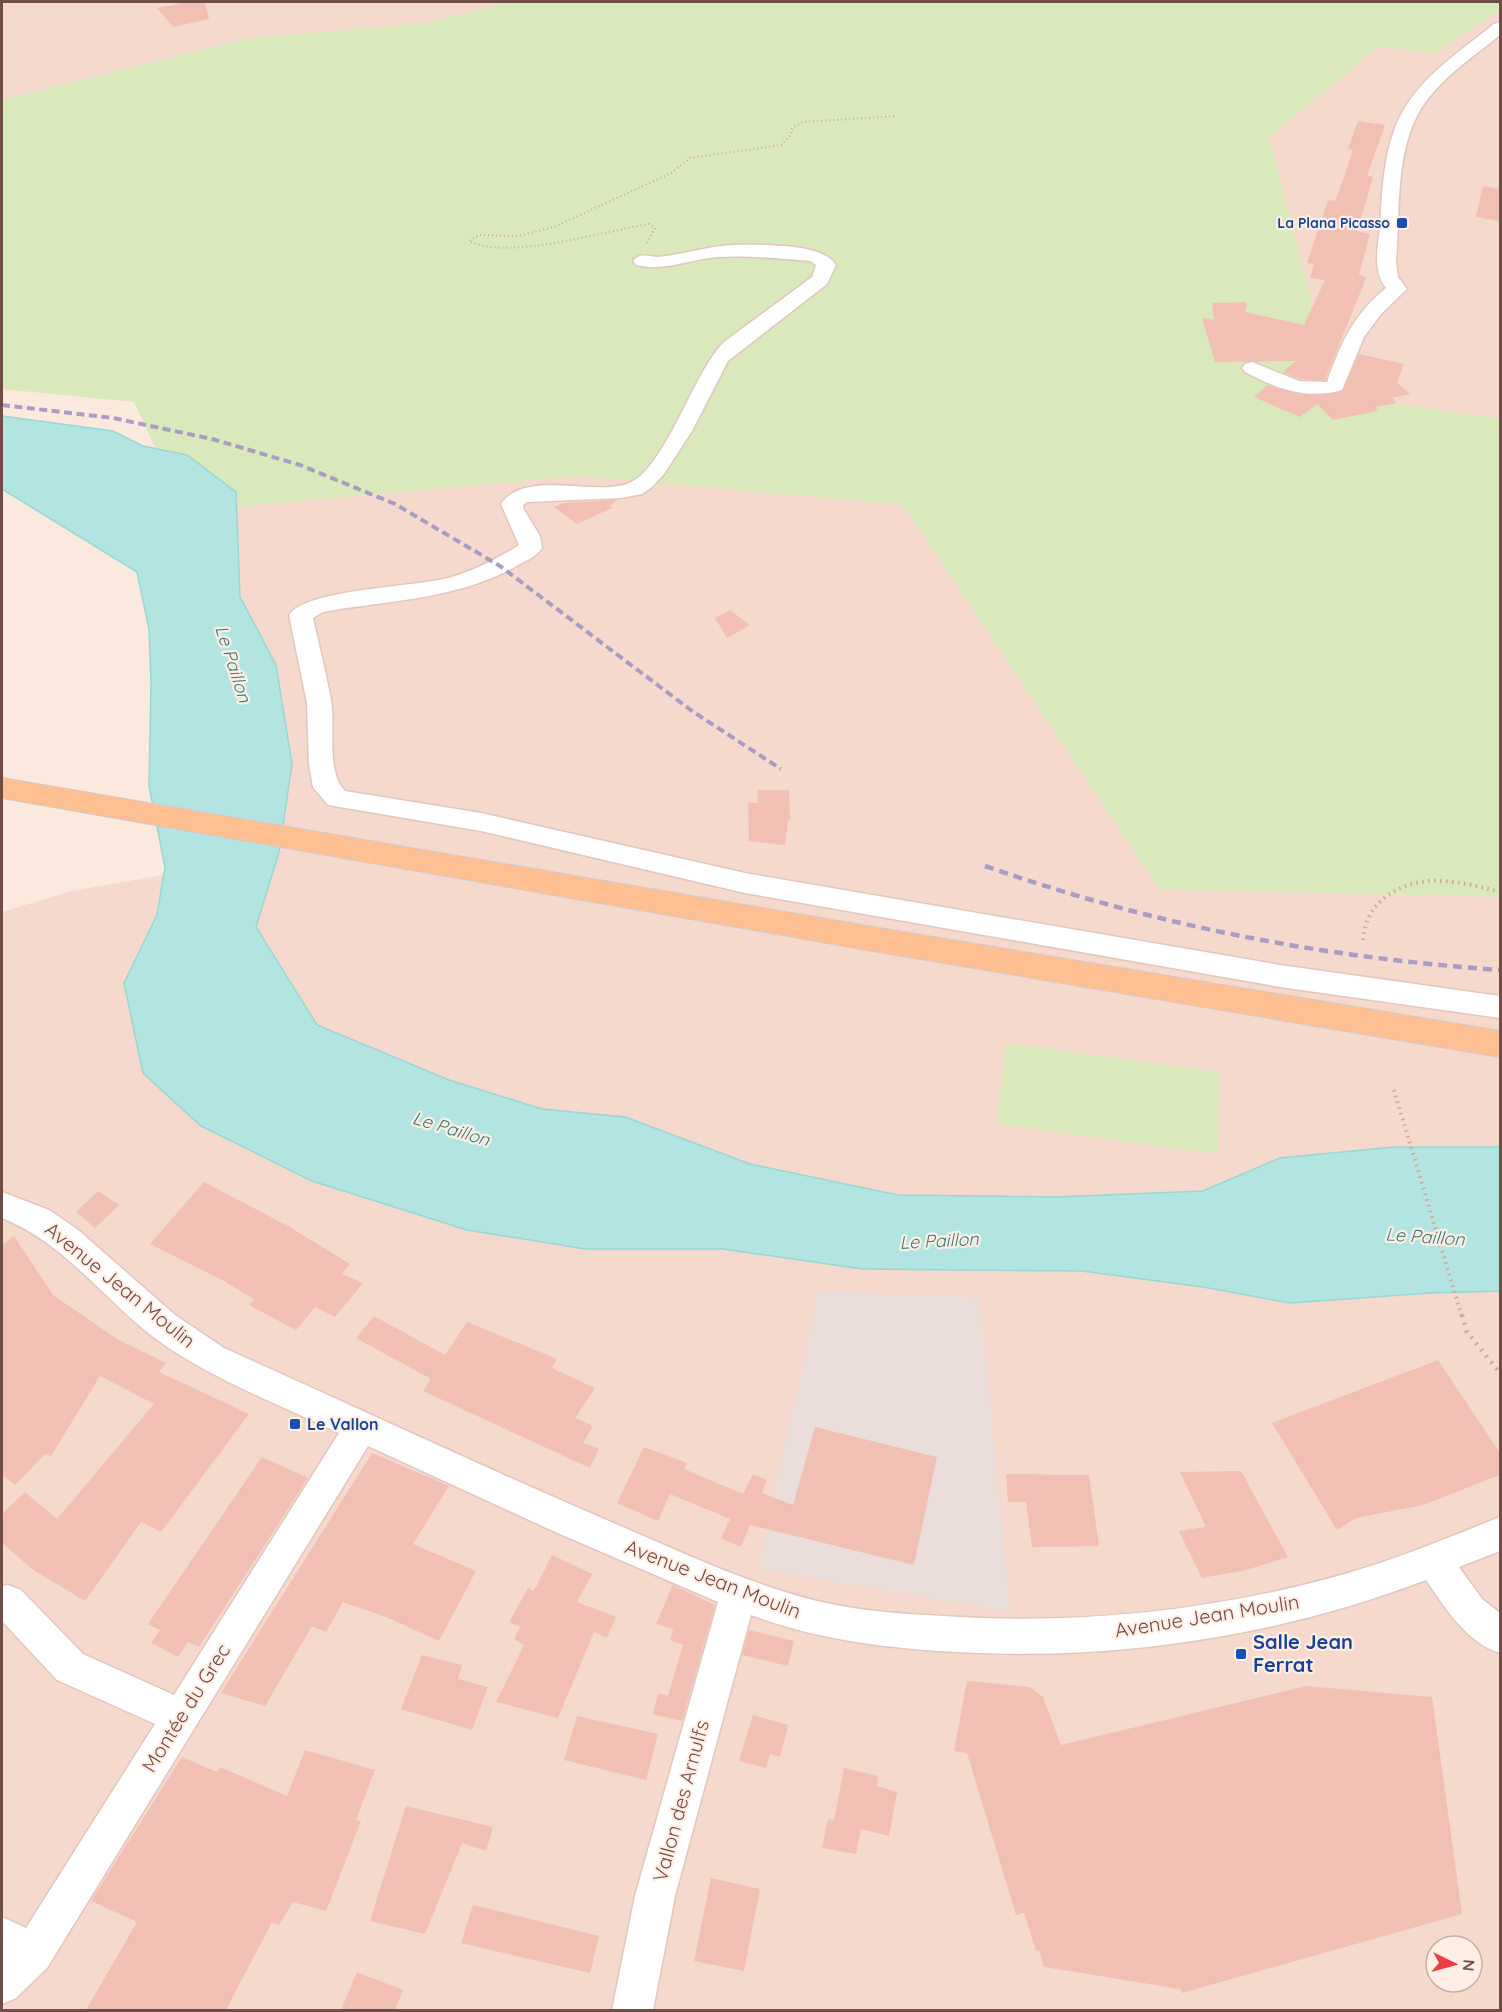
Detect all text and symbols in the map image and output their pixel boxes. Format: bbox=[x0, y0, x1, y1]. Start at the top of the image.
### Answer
place label: La Plana Picasso bbox=[1277, 214, 1390, 232]
marker: La Plana Picasso bbox=[1395, 216, 1409, 230]
water label: Le Paillon bbox=[210, 623, 257, 706]
water label: Le Paillon bbox=[410, 1106, 493, 1151]
street label: Avenue Jean Moulin bbox=[40, 1216, 201, 1353]
water label: Le Paillon bbox=[1385, 1222, 1466, 1251]
water label: Le Paillon bbox=[899, 1227, 980, 1254]
place label: Le Vallon bbox=[307, 1414, 379, 1434]
marker: Le Vallon bbox=[288, 1417, 302, 1431]
street label: Avenue Jean Moulin bbox=[622, 1533, 805, 1624]
street label: Avenue Jean Moulin bbox=[1113, 1589, 1301, 1642]
place label: Salle Jean Ferrat bbox=[1253, 1629, 1353, 1677]
street label: Montée du Grec bbox=[136, 1639, 235, 1777]
marker: Salle Jean Ferrat bbox=[1234, 1647, 1248, 1661]
street label: Vallon des Arnulfs bbox=[647, 1717, 714, 1884]
north arrow bbox=[1424, 1934, 1484, 1994]
text: N bbox=[1458, 1959, 1479, 1972]

